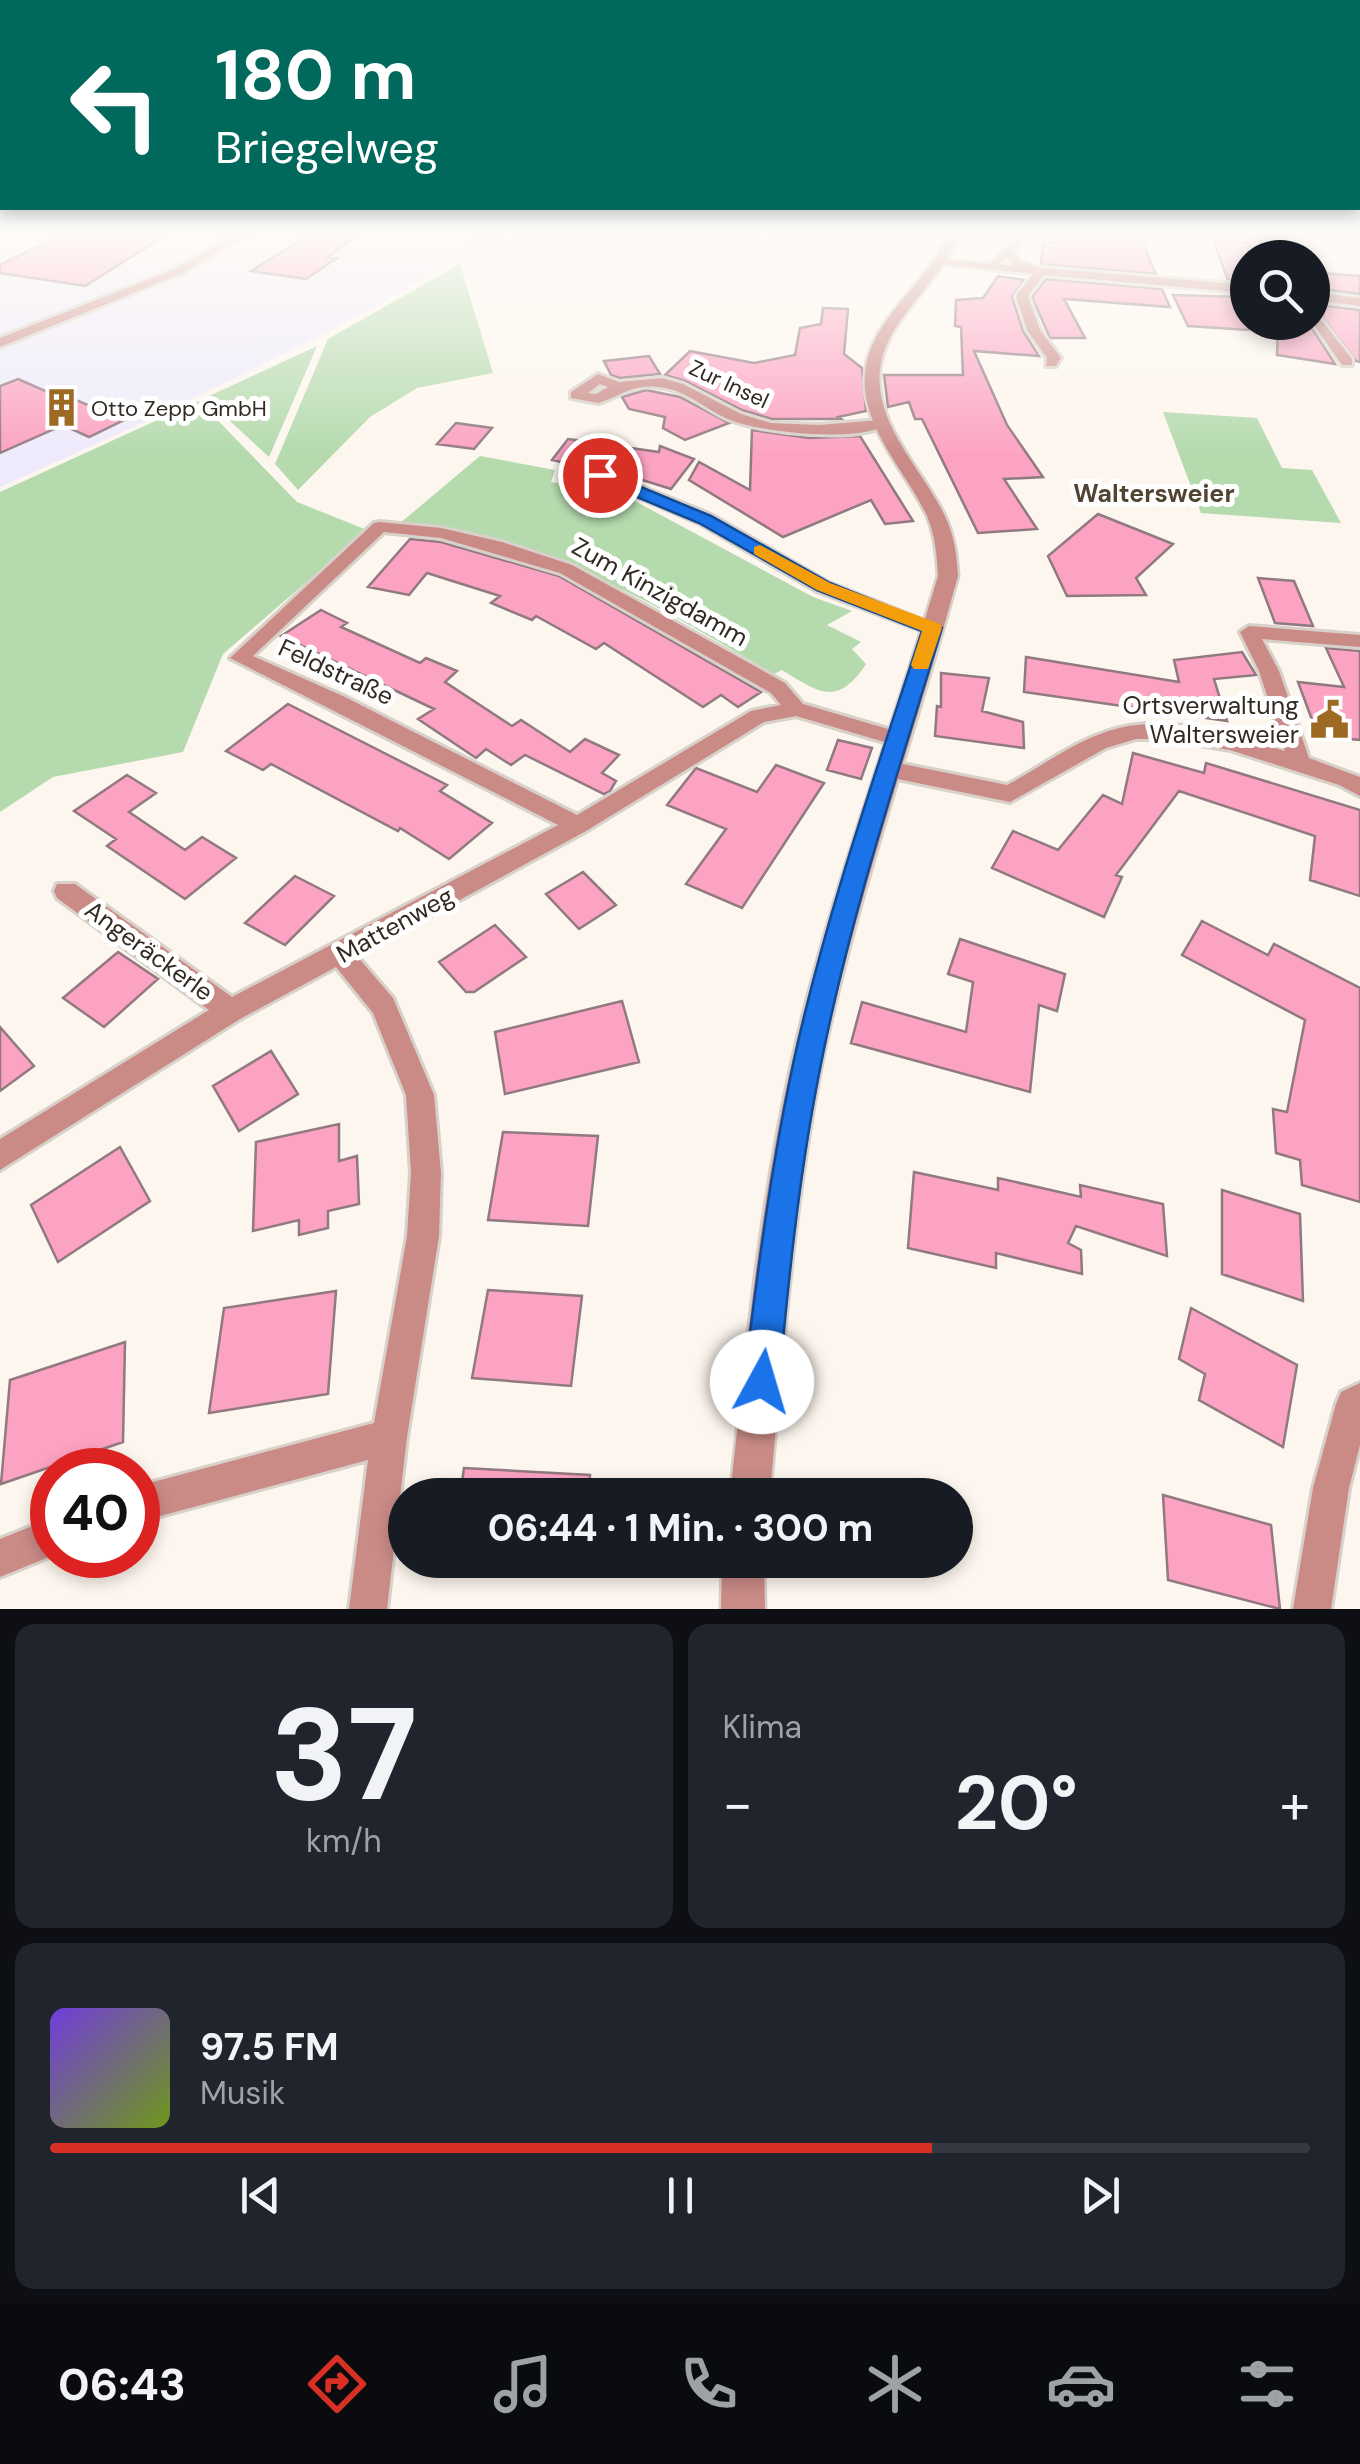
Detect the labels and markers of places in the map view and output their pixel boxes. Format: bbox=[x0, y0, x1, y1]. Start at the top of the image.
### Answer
building icon: Otto Zepp GmbH bbox=[40, 387, 82, 429]
place label: Otto Zepp GmbH bbox=[91, 394, 267, 423]
pin bbox=[558, 433, 643, 518]
place label: Ortsverwaltung Waltersweier bbox=[1122, 689, 1299, 751]
public building icon: Ortsverwaltung Waltersweier bbox=[1308, 698, 1350, 740]

